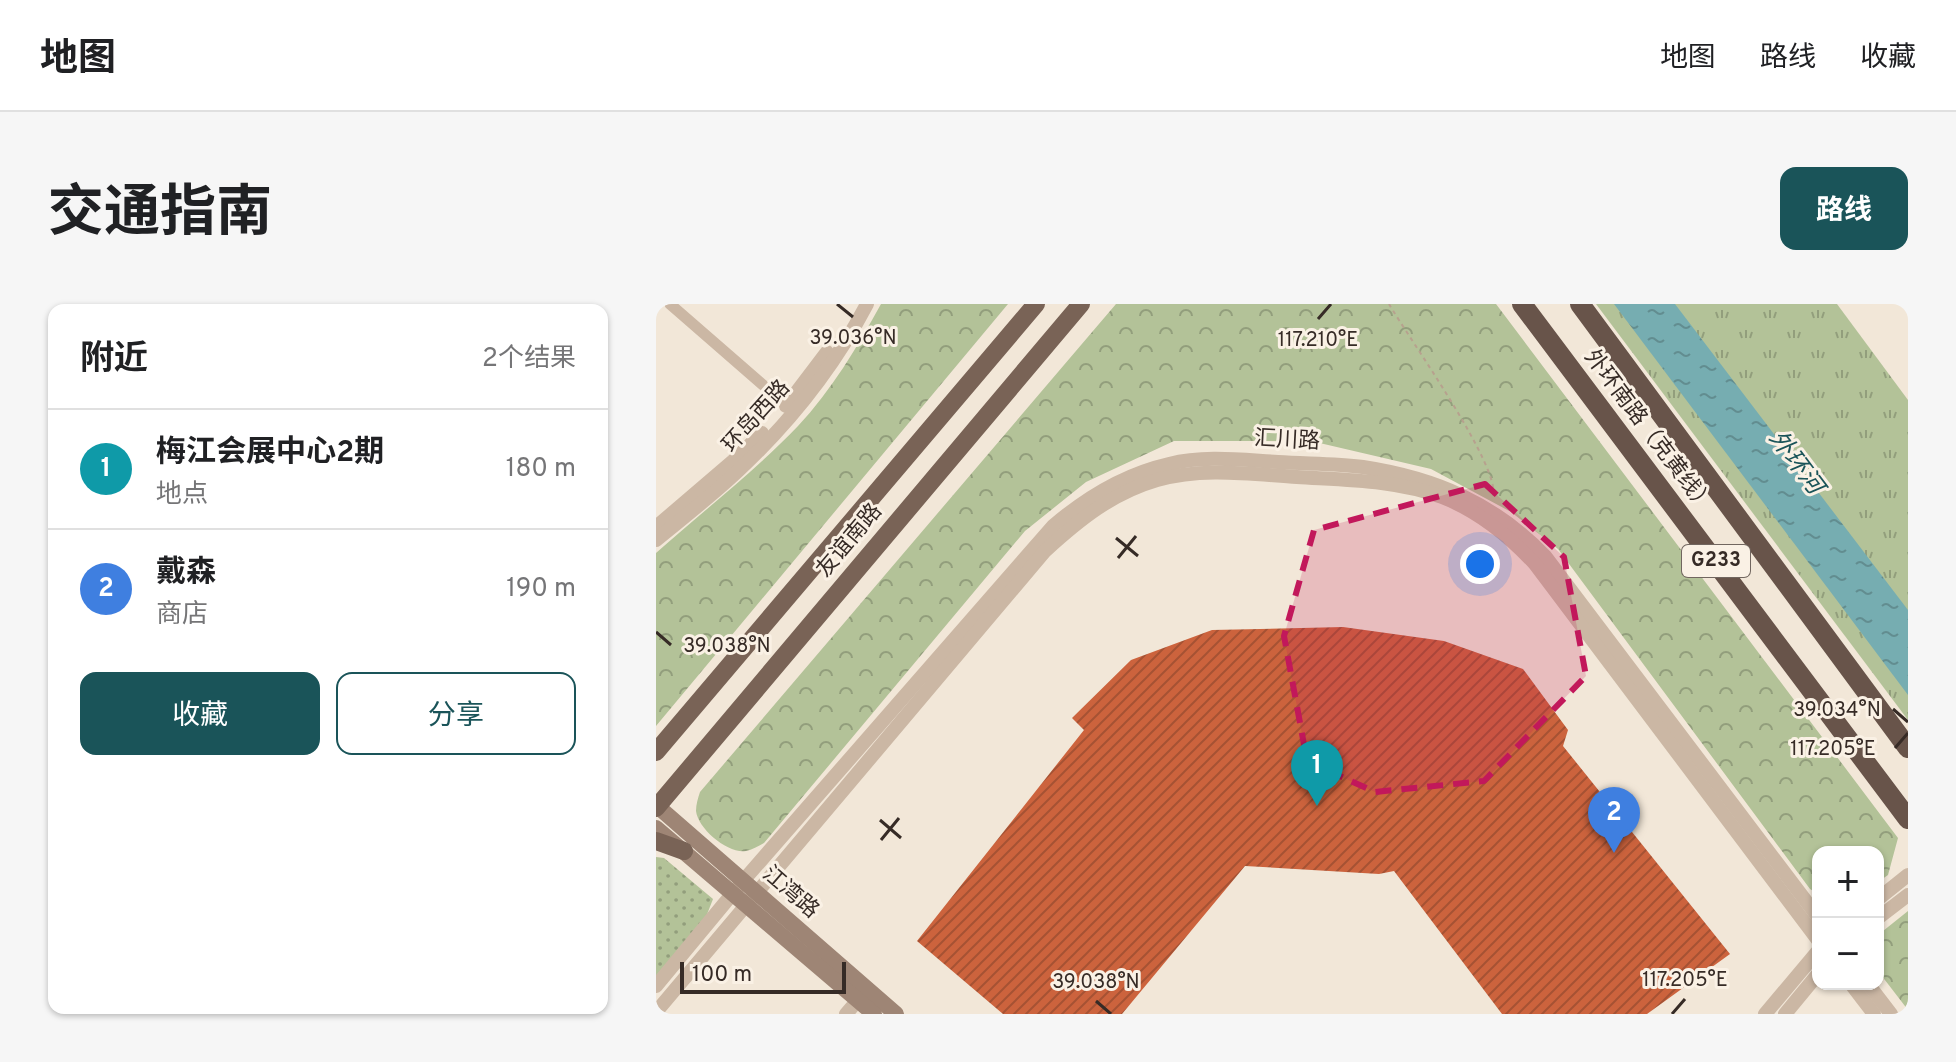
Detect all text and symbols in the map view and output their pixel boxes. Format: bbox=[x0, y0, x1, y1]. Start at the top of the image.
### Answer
text: 地图 bbox=[40, 36, 116, 85]
text: 地图 bbox=[1660, 41, 1716, 77]
text: 路线 bbox=[1760, 41, 1816, 77]
text: 收藏 bbox=[1860, 41, 1916, 77]
button: 路线 bbox=[1780, 167, 1908, 250]
text: 交通指南 bbox=[48, 181, 272, 251]
text: 39.036°N bbox=[809, 326, 897, 352]
text: 117.210°E bbox=[1278, 328, 1358, 354]
text: 附近 bbox=[80, 339, 148, 382]
text: 2个结果 bbox=[482, 343, 576, 376]
street label: 外环南路（克黄线） bbox=[1578, 345, 1718, 519]
street label: 环岛西路 bbox=[718, 375, 796, 459]
water label: 外环河 bbox=[1761, 425, 1831, 504]
street label: 汇川路 bbox=[1253, 426, 1321, 456]
text: 梅江会展中心2期 bbox=[156, 435, 384, 472]
text: 1 bbox=[101, 453, 111, 486]
text: 180 m bbox=[506, 453, 576, 486]
text: 地点 bbox=[156, 479, 208, 512]
street label: 友谊南路 bbox=[811, 499, 889, 583]
your location bbox=[1460, 544, 1500, 584]
road number: G233 bbox=[1682, 545, 1750, 577]
text: 戴森 bbox=[156, 555, 216, 592]
text: 2 bbox=[98, 573, 114, 606]
text: 190 m bbox=[506, 573, 576, 606]
text: 商店 bbox=[156, 599, 208, 632]
text: 39.038°N bbox=[683, 634, 771, 660]
button: 收藏 bbox=[80, 672, 320, 755]
button: 分享 bbox=[336, 672, 576, 755]
text: 39.034°N bbox=[1793, 698, 1881, 724]
text: 117.205°E bbox=[1790, 737, 1876, 763]
pin: 1 bbox=[1291, 740, 1343, 806]
pin: 2 bbox=[1588, 787, 1640, 853]
map controls bbox=[1812, 846, 1884, 990]
button: + bbox=[1812, 846, 1884, 918]
street label: 江湾路 bbox=[756, 861, 824, 925]
button: − bbox=[1812, 918, 1884, 990]
scale bar bbox=[680, 958, 846, 994]
text: 100 m bbox=[692, 962, 752, 989]
text: 117.205°E bbox=[1642, 968, 1728, 994]
text: 39.038°N bbox=[1052, 970, 1140, 996]

